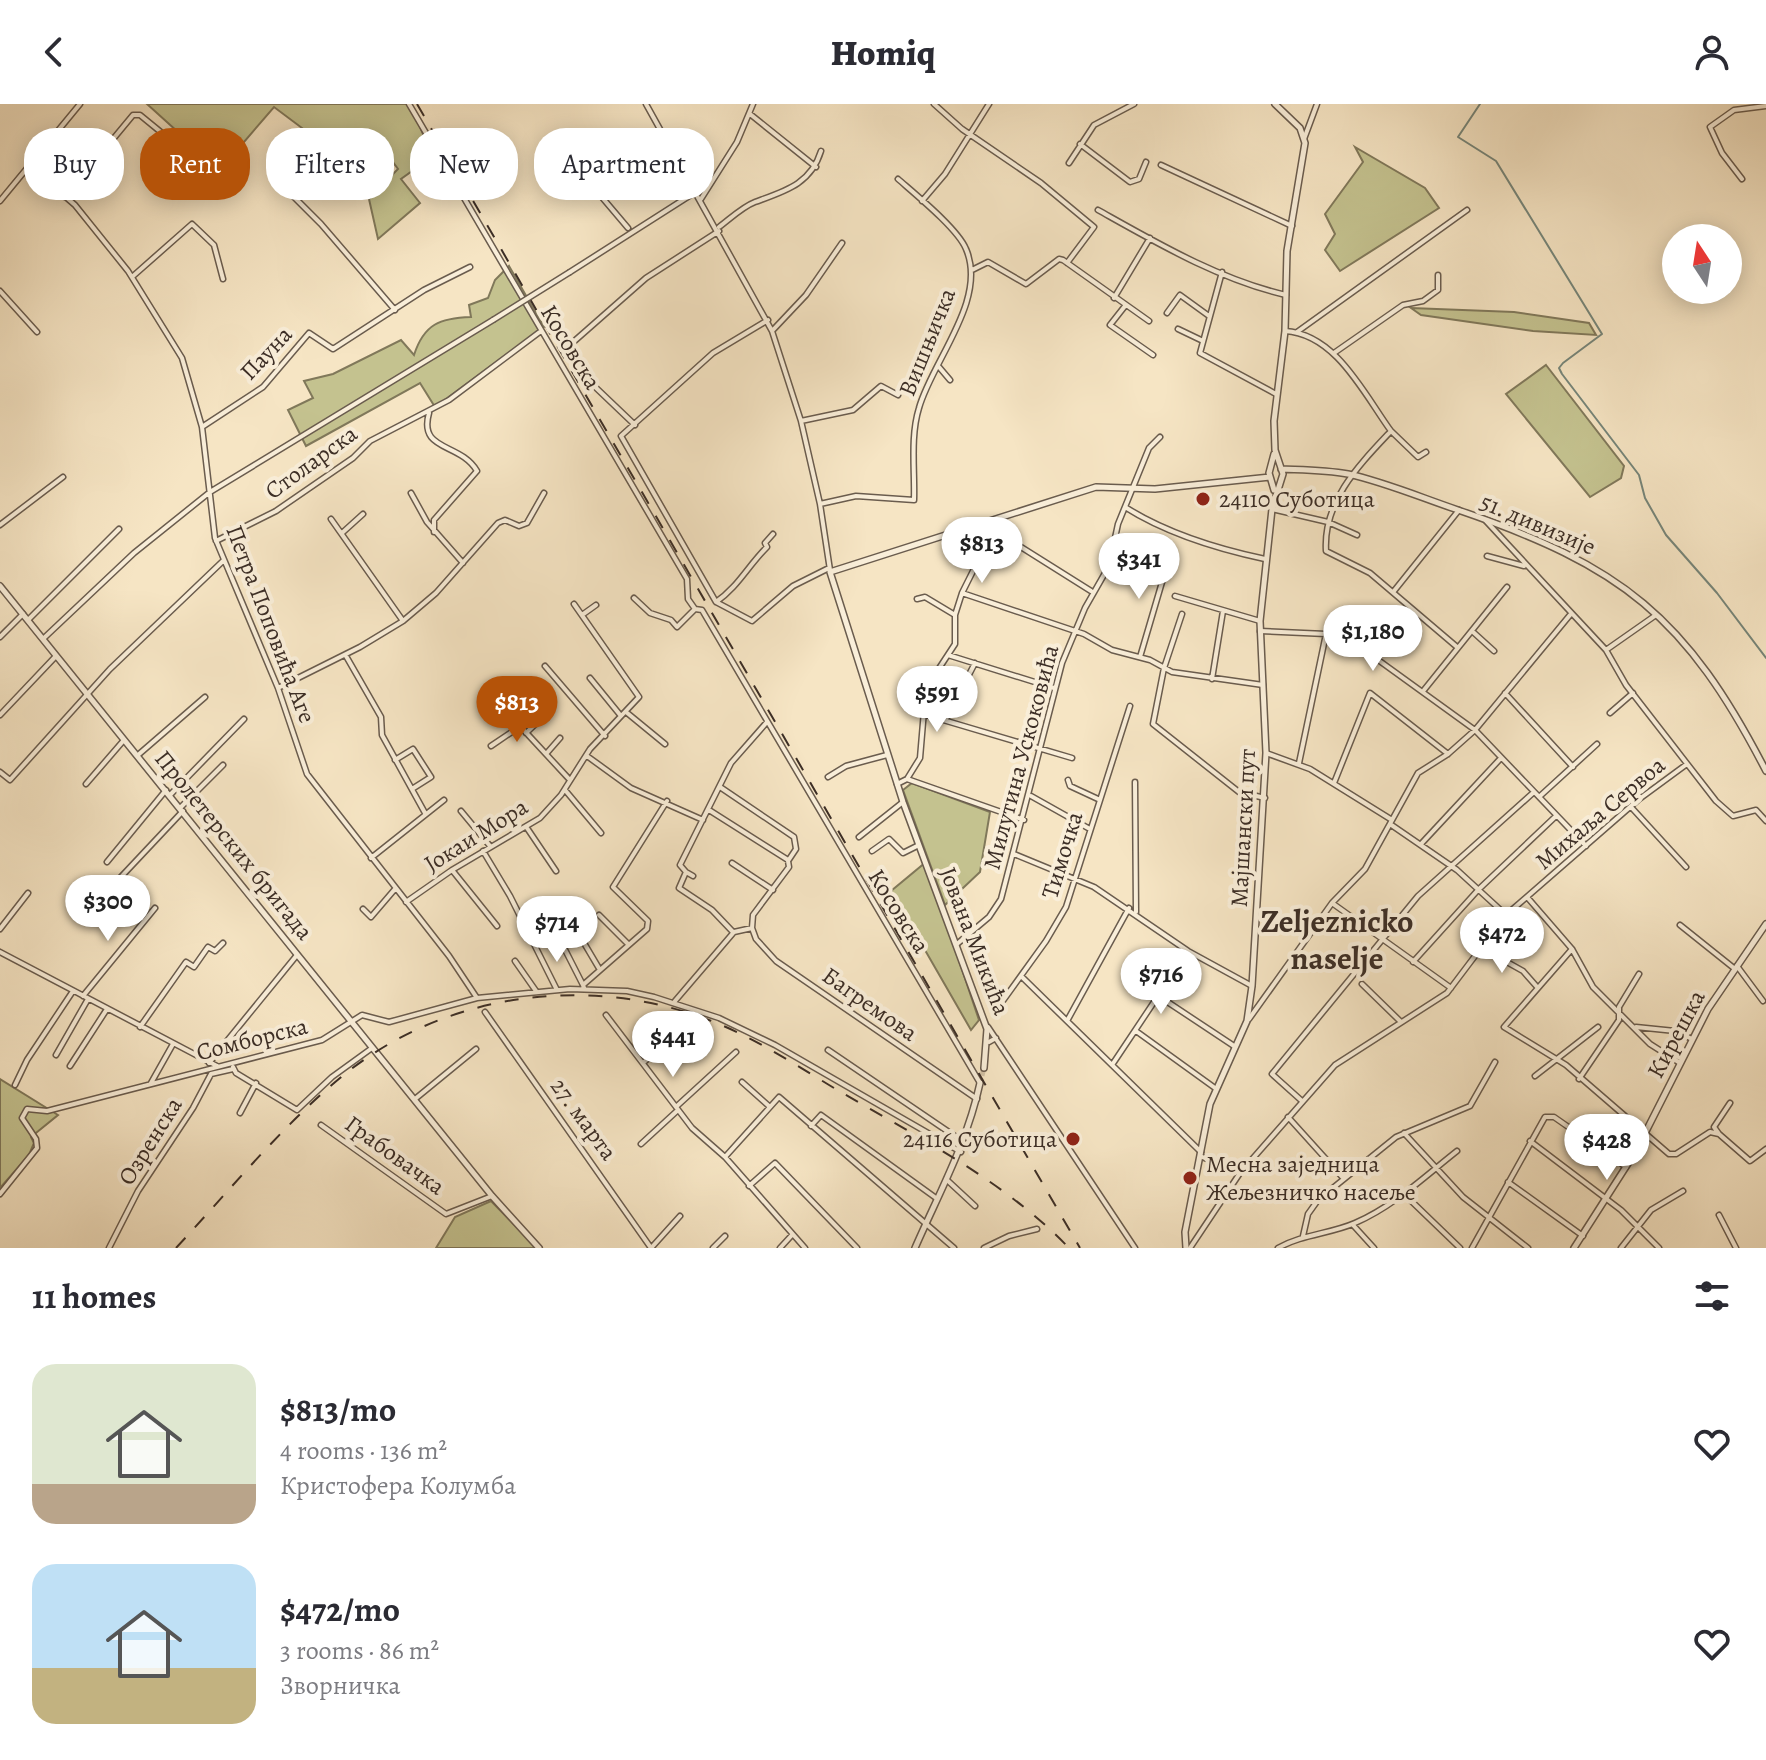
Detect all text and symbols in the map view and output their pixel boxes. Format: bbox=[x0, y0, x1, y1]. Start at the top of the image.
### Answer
text: Homiq bbox=[831, 28, 935, 77]
icon: back bbox=[32, 30, 76, 74]
icon: person bbox=[1690, 30, 1734, 74]
chip: Buy bbox=[24, 128, 124, 200]
chip: Rent bbox=[140, 128, 250, 200]
chip: Filters bbox=[266, 128, 394, 200]
chip: New bbox=[410, 128, 518, 200]
chip: Apartment bbox=[534, 128, 714, 200]
north arrow bbox=[1662, 224, 1742, 304]
map controls bbox=[1662, 224, 1742, 304]
street label: Вишњичка bbox=[891, 283, 963, 401]
street label: Косовска bbox=[533, 299, 609, 395]
street label: Пауна bbox=[233, 319, 299, 387]
street label: Столарска bbox=[258, 418, 364, 506]
place label: 24110 Суботица bbox=[1219, 483, 1375, 515]
street label: 51. дивизије bbox=[1475, 485, 1601, 563]
marker: 24110 Суботица bbox=[1194, 490, 1212, 508]
pin: $813 bbox=[935, 517, 1029, 585]
street label: Петра Поповића Аге bbox=[218, 520, 324, 728]
text: $813 bbox=[959, 525, 1005, 560]
pin: $341 bbox=[1092, 533, 1186, 601]
text: $341 bbox=[1117, 541, 1161, 576]
pin: $1,180 bbox=[1308, 605, 1438, 673]
text: $1,180 bbox=[1341, 613, 1405, 648]
street label: Милутина Ускоковића bbox=[976, 641, 1066, 873]
pin: $591 bbox=[890, 666, 984, 734]
text: $591 bbox=[915, 674, 959, 709]
pin: $813 bbox=[470, 676, 564, 744]
text: $813 bbox=[494, 684, 540, 719]
street label: Пролетерских бригада bbox=[147, 743, 321, 947]
street label: Мајшански пут bbox=[1223, 748, 1263, 908]
street label: Михаља Сервоа bbox=[1528, 749, 1672, 877]
street label: Јокаи Мора bbox=[418, 791, 534, 879]
street label: Тимочка bbox=[1034, 808, 1090, 902]
street label: Јована Микића bbox=[932, 862, 1018, 1020]
street label: Косовска bbox=[861, 863, 937, 959]
pin: $300 bbox=[61, 875, 155, 943]
text: $300 bbox=[83, 883, 133, 918]
pin: $714 bbox=[510, 896, 604, 964]
district label: Zeljeznicko naselje bbox=[1261, 899, 1413, 980]
text: $714 bbox=[535, 904, 579, 939]
pin: $472 bbox=[1455, 907, 1549, 975]
text: $472 bbox=[1478, 915, 1526, 950]
pin: $716 bbox=[1114, 948, 1208, 1016]
text: $716 bbox=[1139, 956, 1183, 991]
street label: Багремова bbox=[816, 959, 924, 1049]
street label: Кирешка bbox=[1639, 984, 1713, 1084]
street label: Сомборска bbox=[193, 1010, 311, 1068]
pin: $441 bbox=[626, 1011, 720, 1079]
text: $441 bbox=[650, 1019, 696, 1054]
street label: 27. марта bbox=[543, 1071, 625, 1167]
street label: Озренска bbox=[110, 1091, 190, 1191]
street label: Грабовачка bbox=[339, 1108, 451, 1202]
pin: $428 bbox=[1560, 1114, 1654, 1182]
text: $428 bbox=[1582, 1122, 1632, 1157]
place label: 24116 Суботица bbox=[903, 1123, 1057, 1155]
marker: 24116 Суботица bbox=[1064, 1130, 1082, 1148]
place label: Месна заједница Жељезничко насеље bbox=[1206, 1148, 1416, 1208]
marker: Месна заједница Жељезничко насеље bbox=[1181, 1169, 1199, 1187]
text: 11 homes bbox=[32, 1273, 156, 1320]
icon: filters bbox=[1690, 1274, 1734, 1318]
text: $813/mo bbox=[280, 1386, 396, 1433]
icon: home bbox=[96, 1396, 192, 1492]
icon: heart bbox=[1690, 1422, 1734, 1466]
text: 4 rooms · 136 m² bbox=[280, 1433, 447, 1468]
text: Кристофера Колумба bbox=[280, 1468, 516, 1503]
text: $472/mo bbox=[280, 1586, 400, 1633]
icon: home bbox=[96, 1596, 192, 1692]
icon: heart bbox=[1690, 1622, 1734, 1666]
text: 3 rooms · 86 m² bbox=[280, 1633, 439, 1668]
text: Зворничка bbox=[280, 1668, 400, 1703]

